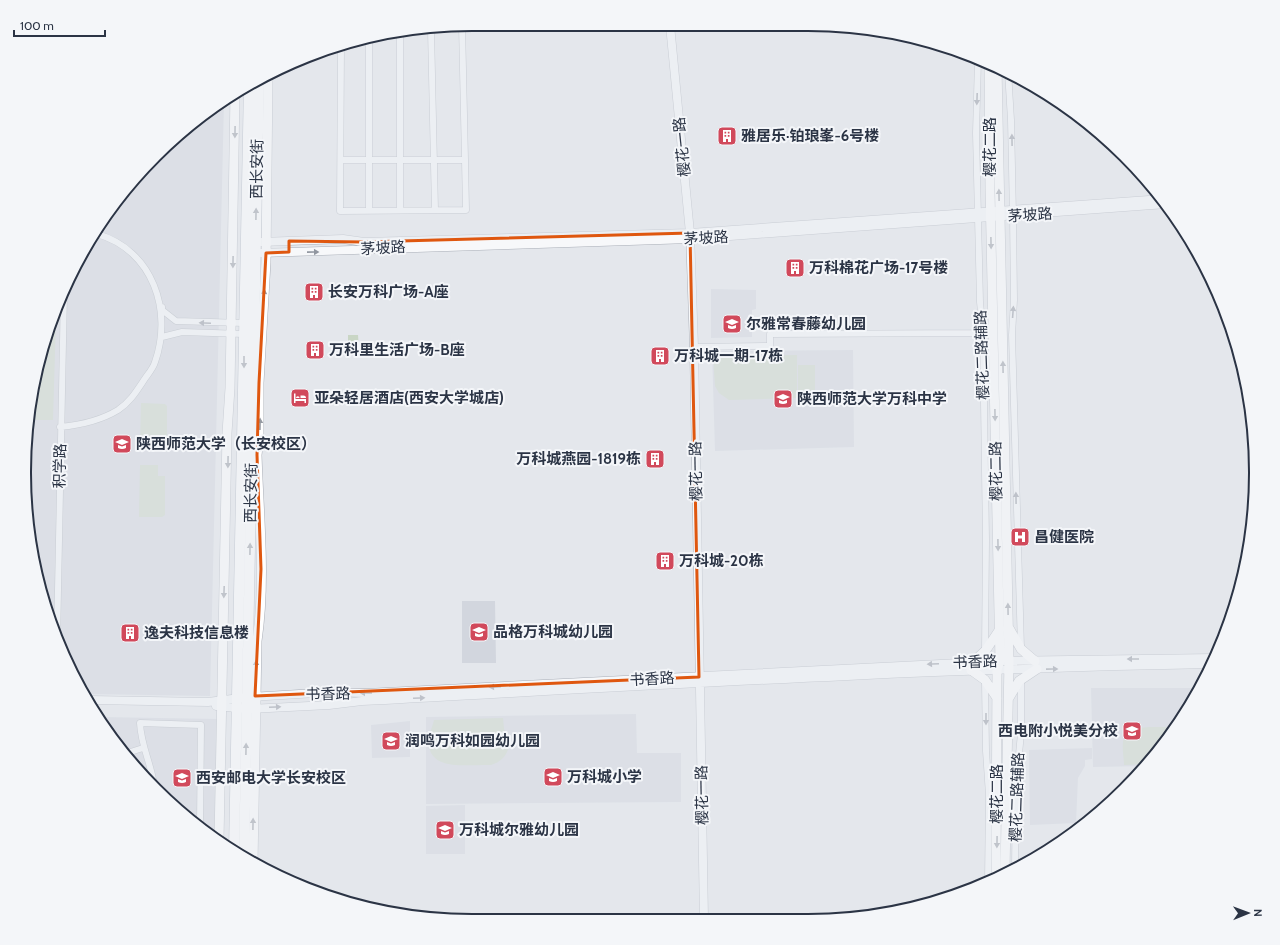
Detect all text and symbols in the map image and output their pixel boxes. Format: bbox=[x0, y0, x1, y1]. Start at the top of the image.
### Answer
scale bar bbox=[14, 12, 105, 38]
text: 100 m bbox=[20, 18, 54, 33]
one-way arrow bbox=[974, 93, 981, 105]
street label: 樱花一路 bbox=[670, 116, 694, 178]
street label: 樱花二路 bbox=[981, 117, 999, 177]
building icon: 雅居乐·铂琅峯-6号楼 bbox=[716, 125, 738, 147]
one-way arrow bbox=[232, 126, 238, 139]
place label: 雅居乐·铂琅峯-6号楼 bbox=[741, 127, 879, 145]
one-way arrow bbox=[1009, 133, 1015, 146]
street label: 西长安街 bbox=[247, 139, 267, 199]
one-way arrow bbox=[996, 188, 1002, 201]
street label: 茅坡路 bbox=[1007, 204, 1053, 226]
one-way arrow bbox=[253, 207, 259, 220]
street label: 茅坡路 bbox=[683, 228, 729, 248]
one-way arrow bbox=[988, 237, 994, 250]
street label: 茅坡路 bbox=[360, 238, 406, 258]
one-way arrow bbox=[307, 248, 319, 255]
one-way arrow bbox=[229, 256, 236, 268]
building icon: 万科棉花广场-17号楼 bbox=[784, 257, 806, 279]
place label: 万科棉花广场-17号楼 bbox=[809, 259, 948, 277]
building icon: 长安万科广场-A座 bbox=[303, 281, 325, 303]
place label: 长安万科广场-A座 bbox=[328, 283, 449, 301]
one-way arrow bbox=[261, 288, 267, 301]
one-way arrow bbox=[1010, 306, 1017, 318]
street label: 樱花二路辅路 bbox=[971, 310, 993, 400]
school or university icon: 尔雅常春藤幼儿园 bbox=[721, 313, 743, 335]
place label: 尔雅常春藤幼儿园 bbox=[746, 315, 866, 333]
one-way arrow bbox=[199, 319, 211, 326]
building icon: 万科里生活广场-B座 bbox=[304, 339, 326, 361]
place label: 万科里生活广场-B座 bbox=[329, 341, 465, 359]
building icon: 万科城一期-17栋 bbox=[649, 345, 671, 367]
place label: 万科城一期-17栋 bbox=[674, 347, 783, 365]
one-way arrow bbox=[241, 356, 247, 369]
one-way arrow bbox=[1000, 360, 1006, 373]
hotel icon: 亚朵轻居酒店(西安大学城店) bbox=[289, 387, 311, 409]
school or university icon: 陕西师范大学万科中学 bbox=[772, 388, 794, 410]
place label: 亚朵轻居酒店(西安大学城店) bbox=[314, 389, 504, 407]
place label: 陕西师范大学万科中学 bbox=[797, 390, 947, 408]
one-way arrow bbox=[992, 409, 998, 422]
one-way arrow bbox=[257, 417, 263, 430]
school or university icon: 陕西师范大学（长安校区） bbox=[111, 433, 133, 455]
place label: 陕西师范大学（长安校区） bbox=[136, 435, 316, 453]
street label: 樱花一路 bbox=[686, 441, 706, 501]
street label: 樱花二路 bbox=[986, 441, 1006, 501]
street label: 积学路 bbox=[51, 443, 69, 489]
building icon: 万科城燕园-1819栋 bbox=[644, 448, 666, 470]
place label: 万科城燕园-1819栋 bbox=[516, 450, 641, 468]
one-way arrow bbox=[225, 456, 231, 469]
street label: 西长安街 bbox=[241, 463, 261, 523]
one-way arrow bbox=[1013, 491, 1019, 504]
hospital icon: 昌健医院 bbox=[1009, 526, 1031, 548]
place label: 昌健医院 bbox=[1034, 528, 1094, 546]
one-way arrow bbox=[995, 539, 1001, 552]
one-way arrow bbox=[246, 543, 253, 555]
building icon: 万科城-20栋 bbox=[654, 550, 676, 572]
place label: 万科城-20栋 bbox=[679, 552, 764, 570]
one-way arrow bbox=[221, 586, 228, 598]
one-way arrow bbox=[1005, 602, 1011, 615]
school or university icon: 品格万科城幼儿园 bbox=[468, 621, 490, 643]
building icon: 逸夫科技信息楼 bbox=[119, 622, 141, 644]
place label: 品格万科城幼儿园 bbox=[493, 623, 613, 641]
place label: 逸夫科技信息楼 bbox=[144, 624, 249, 642]
street label: 书香路 bbox=[952, 652, 998, 672]
one-way arrow bbox=[1126, 656, 1139, 662]
one-way arrow bbox=[253, 659, 259, 672]
one-way arrow bbox=[926, 661, 939, 667]
one-way arrow bbox=[1046, 666, 1059, 672]
street label: 书香路 bbox=[629, 669, 675, 689]
one-way arrow bbox=[488, 684, 501, 690]
street label: 书香路 bbox=[305, 685, 351, 703]
one-way arrow bbox=[359, 690, 372, 696]
one-way arrow bbox=[413, 695, 426, 701]
one-way arrow bbox=[269, 704, 281, 711]
one-way arrow bbox=[983, 713, 989, 726]
school or university icon: 西电附小悦美分校 bbox=[1121, 720, 1143, 742]
place label: 西电附小悦美分校 bbox=[998, 722, 1118, 740]
school or university icon: 润鸣万科如园幼儿园 bbox=[380, 730, 402, 752]
place label: 润鸣万科如园幼儿园 bbox=[405, 732, 540, 750]
one-way arrow bbox=[243, 742, 249, 755]
street label: 樱花二路辅路 bbox=[1006, 752, 1028, 842]
street label: 樱花二路 bbox=[988, 764, 1006, 824]
street label: 樱花一路 bbox=[692, 765, 712, 825]
school or university icon: 万科城小学 bbox=[542, 766, 564, 788]
school or university icon: 西安邮电大学长安校区 bbox=[171, 767, 193, 789]
place label: 万科城小学 bbox=[567, 768, 642, 786]
place label: 西安邮电大学长安校区 bbox=[196, 769, 346, 787]
one-way arrow bbox=[250, 817, 256, 830]
school or university icon: 万科城尔雅幼儿园 bbox=[434, 819, 456, 841]
place label: 万科城尔雅幼儿园 bbox=[459, 821, 579, 839]
one-way arrow bbox=[994, 836, 1000, 849]
north arrow bbox=[1228, 893, 1268, 933]
text: N bbox=[1251, 909, 1265, 917]

